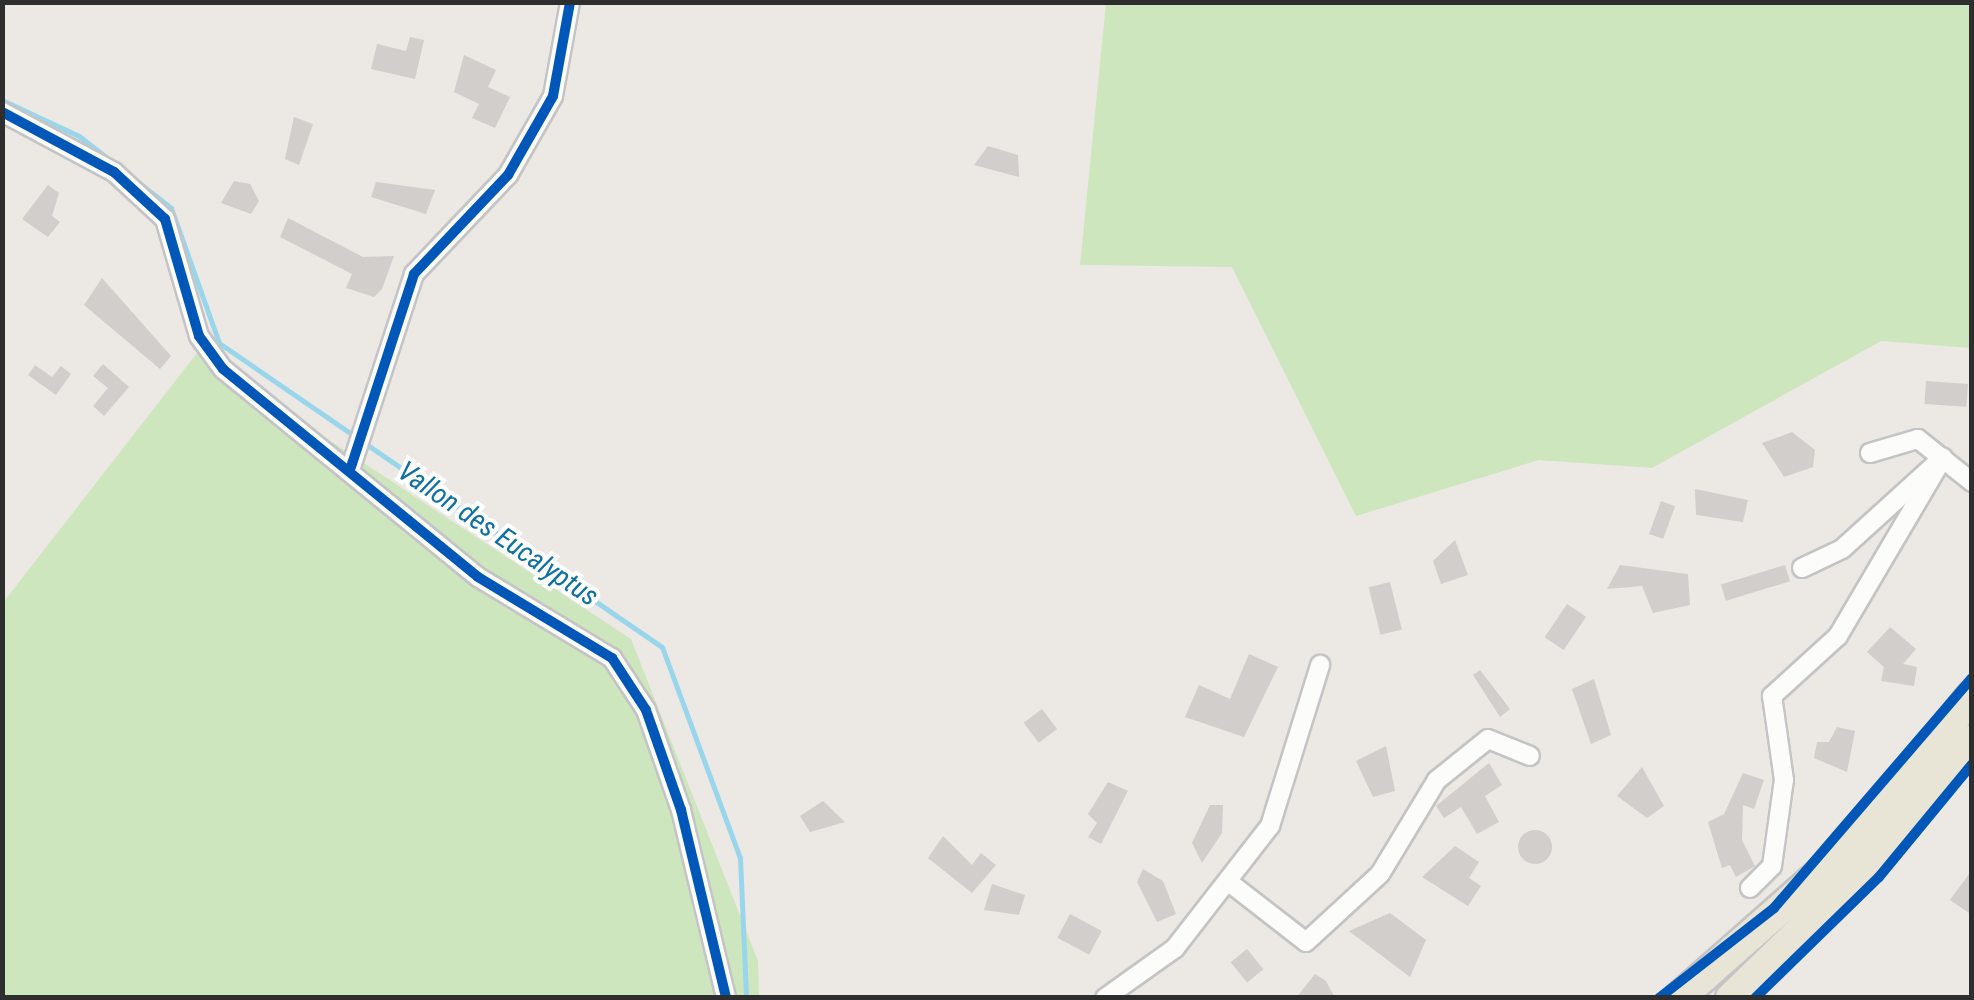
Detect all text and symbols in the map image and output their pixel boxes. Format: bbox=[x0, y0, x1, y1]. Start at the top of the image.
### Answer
water label: Vallon des Eucalyptus bbox=[391, 454, 605, 614]

